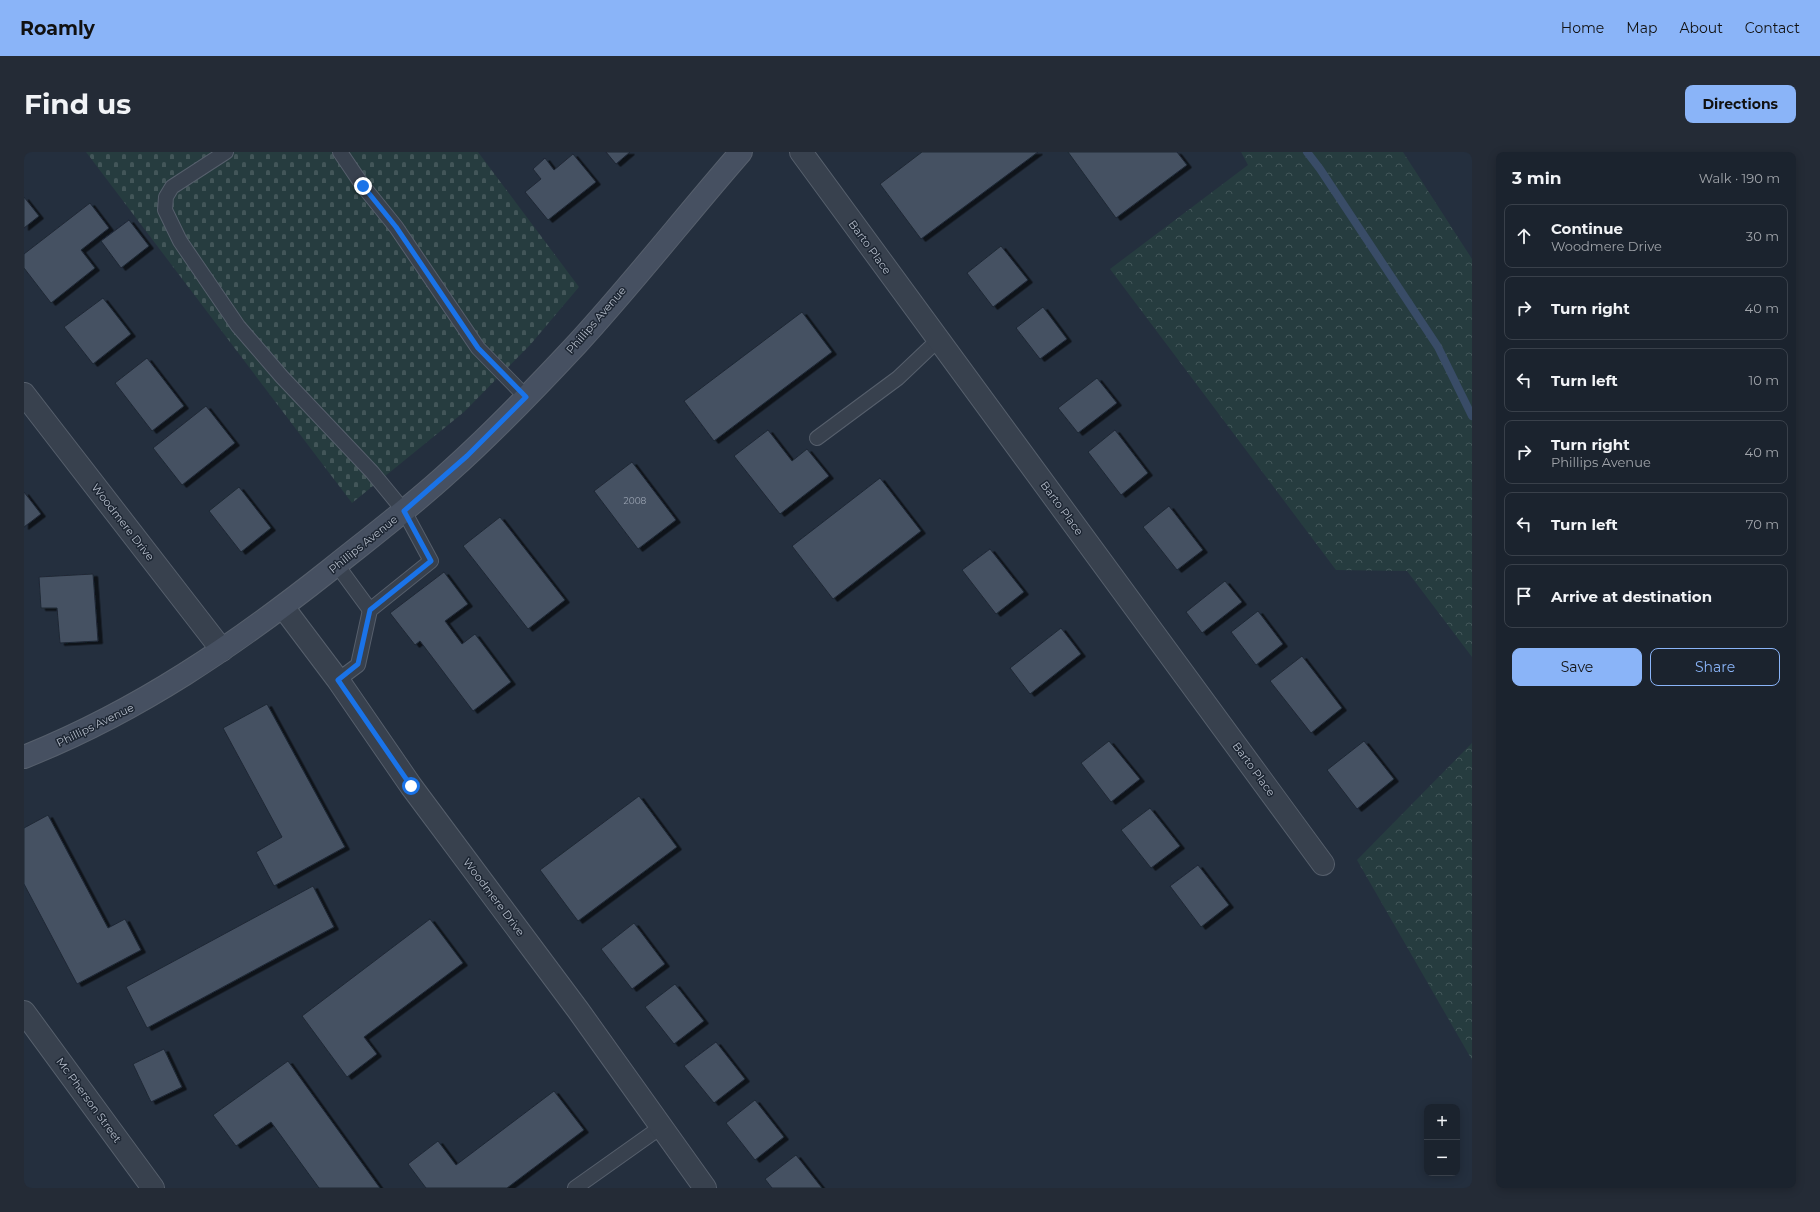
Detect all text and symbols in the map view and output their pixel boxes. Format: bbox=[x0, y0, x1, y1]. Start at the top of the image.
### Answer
text: Roamly bbox=[20, 17, 95, 40]
text: Home bbox=[1561, 19, 1604, 37]
text: Map bbox=[1626, 19, 1657, 37]
text: About bbox=[1679, 19, 1723, 37]
text: Contact bbox=[1745, 19, 1800, 37]
button: Directions bbox=[1685, 85, 1796, 123]
text: Find us bbox=[24, 87, 131, 121]
text: 3 min bbox=[1512, 168, 1562, 188]
text: Walk · 190 m bbox=[1699, 170, 1780, 186]
route end bbox=[354, 177, 372, 195]
street label: Barto Place bbox=[846, 217, 895, 277]
text: Continue bbox=[1551, 219, 1623, 238]
icon: ahead bbox=[1513, 225, 1535, 247]
text: 30 m bbox=[1746, 228, 1779, 244]
text: Woodmere Drive bbox=[1551, 238, 1662, 254]
street label: Phillips Avenue bbox=[563, 283, 629, 356]
icon: right bbox=[1513, 297, 1535, 319]
text: Turn right bbox=[1551, 299, 1630, 318]
text: 40 m bbox=[1745, 300, 1779, 316]
icon: left bbox=[1513, 369, 1535, 391]
text: Turn left bbox=[1551, 371, 1618, 390]
text: 10 m bbox=[1749, 372, 1779, 388]
text: Turn right bbox=[1551, 435, 1630, 454]
icon: right bbox=[1513, 441, 1535, 463]
text: 40 m bbox=[1745, 444, 1779, 460]
text: Phillips Avenue bbox=[1551, 454, 1651, 470]
street label: Barto Place bbox=[1038, 478, 1087, 538]
street label: Woodmere Drive bbox=[89, 481, 158, 564]
house number: 2008 bbox=[624, 495, 647, 506]
street label: Phillips Avenue bbox=[326, 512, 400, 576]
icon: left bbox=[1513, 513, 1535, 535]
text: Turn left bbox=[1551, 515, 1618, 534]
text: 70 m bbox=[1746, 516, 1779, 532]
icon: arrive bbox=[1513, 585, 1535, 607]
text: Arrive at destination bbox=[1551, 587, 1712, 606]
button: Save bbox=[1512, 648, 1642, 686]
button: Share bbox=[1650, 648, 1780, 686]
street label: Phillips Avenue bbox=[54, 700, 136, 750]
street label: Barto Place bbox=[1230, 739, 1279, 799]
route start bbox=[402, 777, 420, 795]
street label: Woodmere Drive bbox=[460, 855, 528, 939]
street label: Mc Pherson Street bbox=[53, 1055, 125, 1146]
map controls bbox=[1424, 1104, 1460, 1176]
button: + bbox=[1424, 1104, 1460, 1140]
button: − bbox=[1424, 1140, 1460, 1176]

